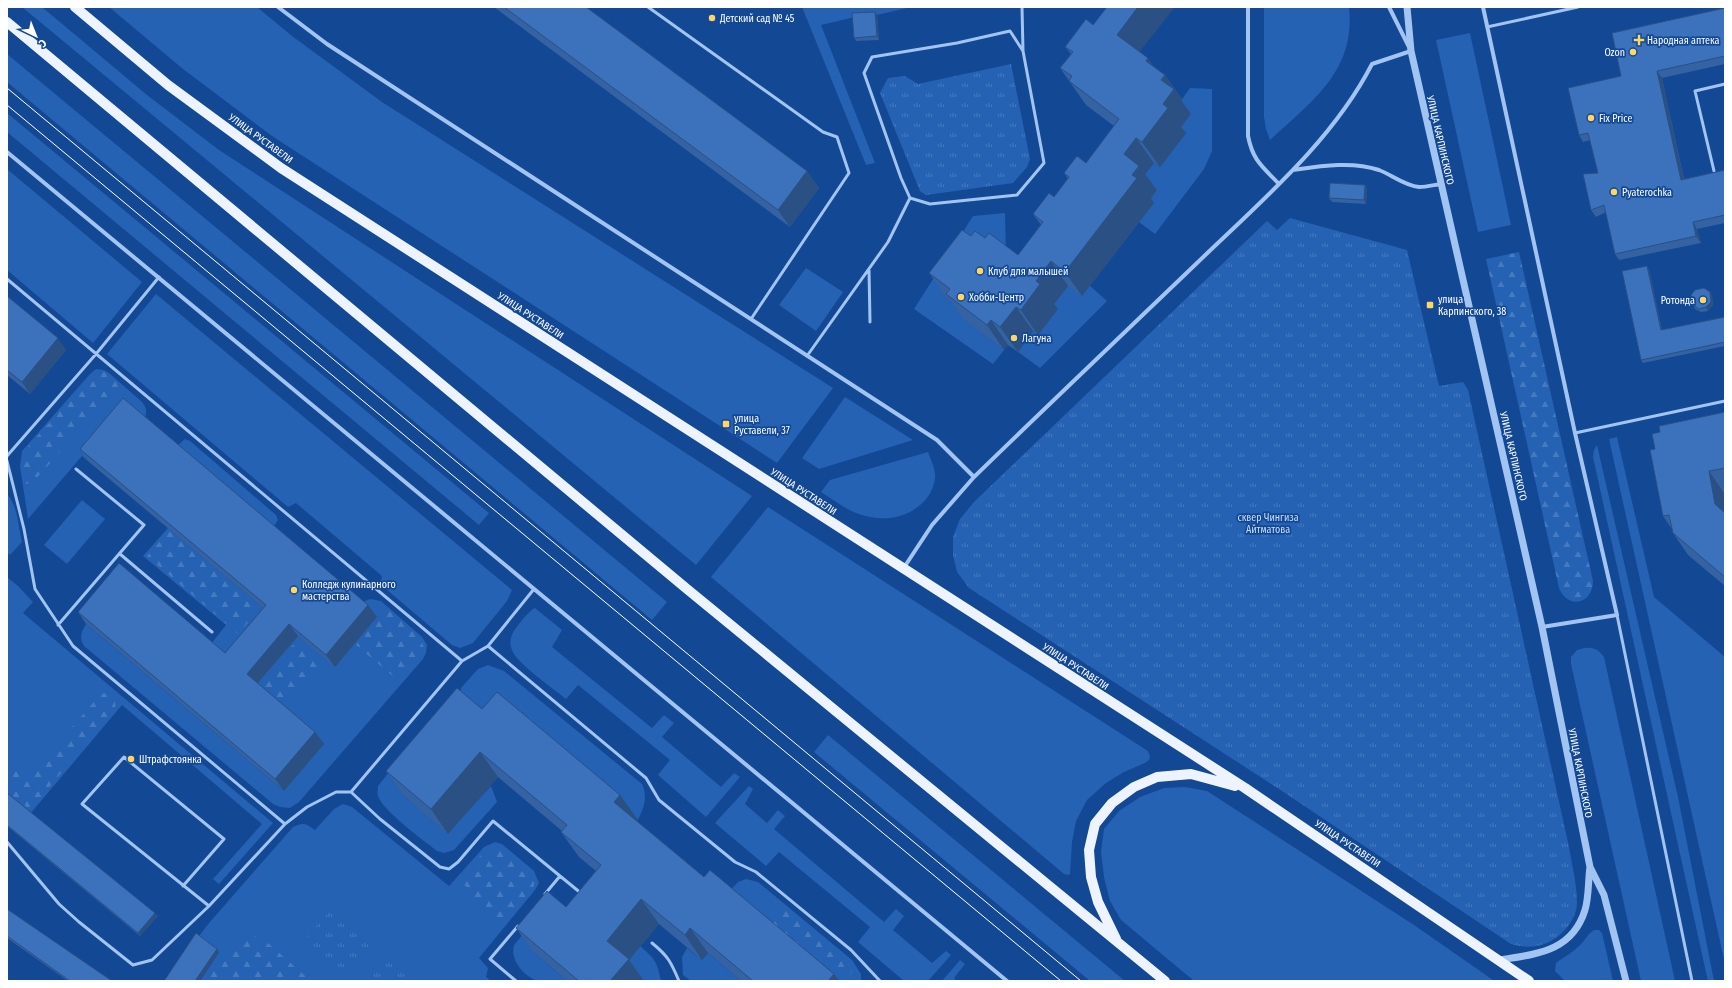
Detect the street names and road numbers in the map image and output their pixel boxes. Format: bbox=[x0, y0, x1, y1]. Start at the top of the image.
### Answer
street label: УЛИЦА КАРПИНСКОГО bbox=[1424, 94, 1456, 186]
street label: УЛИЦА РУСТАВЕЛИ bbox=[225, 111, 295, 166]
street label: УЛИЦА РУСТАВЕЛИ bbox=[494, 289, 566, 342]
street label: УЛИЦА КАРПИНСКОГО bbox=[1497, 410, 1529, 502]
street label: УЛИЦА РУСТАВЕЛИ bbox=[767, 465, 839, 518]
street label: УЛИЦА РУСТАВЕЛИ bbox=[1039, 640, 1111, 693]
street label: УЛИЦА КАРПИНСКОГО bbox=[1565, 726, 1595, 819]
street label: УЛИЦА РУСТАВЕЛИ bbox=[1312, 817, 1383, 870]

